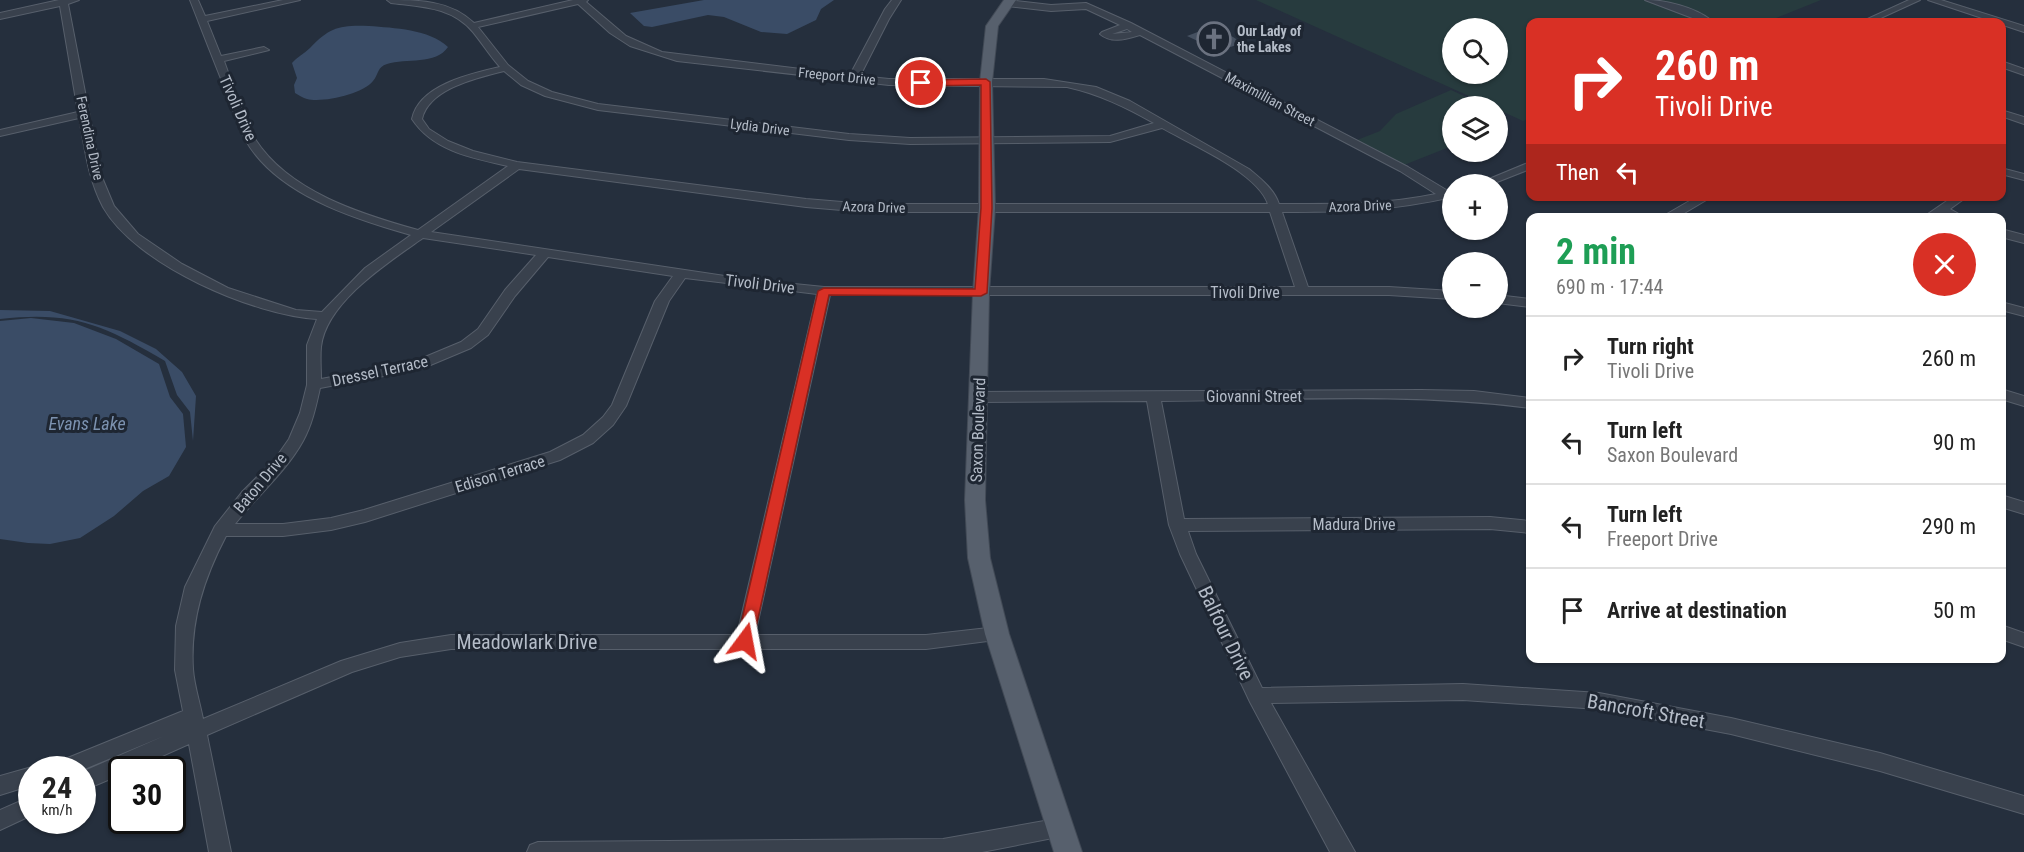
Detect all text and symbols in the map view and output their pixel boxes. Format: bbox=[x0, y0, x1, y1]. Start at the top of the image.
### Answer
map controls bbox=[1442, 18, 1508, 318]
button: search bbox=[1442, 18, 1508, 84]
church icon: Our Lady of the Lakes bbox=[1196, 21, 1232, 57]
place label: Our Lady of the Lakes bbox=[1237, 23, 1302, 55]
text: 260 m bbox=[1655, 41, 1760, 90]
icon: right bbox=[1556, 42, 1634, 120]
pin bbox=[895, 57, 946, 108]
street label: Freeport Drive bbox=[798, 64, 877, 88]
icon: arrive bbox=[904, 66, 937, 99]
street label: Maximillian Street bbox=[1222, 69, 1318, 129]
street label: Tivoli Drive bbox=[215, 72, 261, 144]
text: Tivoli Drive bbox=[1655, 91, 1773, 123]
street label: Ferendina Drive bbox=[73, 95, 107, 182]
button: layers bbox=[1442, 96, 1508, 162]
street label: Lydia Drive bbox=[729, 115, 791, 139]
icon: left bbox=[1611, 156, 1644, 189]
text: Then bbox=[1556, 160, 1599, 185]
button: + bbox=[1442, 174, 1508, 240]
street label: Azora Drive bbox=[1328, 197, 1392, 215]
street label: Azora Drive bbox=[842, 198, 906, 216]
text: 2 min bbox=[1556, 231, 1636, 273]
button: close bbox=[1913, 233, 1976, 296]
button: − bbox=[1442, 252, 1508, 318]
street label: Tivoli Drive bbox=[724, 270, 796, 298]
text: 690 m · 17:44 bbox=[1556, 275, 1663, 299]
street label: Tivoli Drive bbox=[1210, 283, 1280, 302]
text: Turn right bbox=[1607, 334, 1694, 359]
icon: right bbox=[1556, 342, 1589, 375]
text: 260 m bbox=[1922, 346, 1976, 371]
street label: Dressel Terrace bbox=[330, 352, 430, 390]
text: Tivoli Drive bbox=[1607, 359, 1694, 383]
street label: Saxon Boulevard bbox=[967, 377, 989, 483]
street label: Giovanni Street bbox=[1206, 387, 1302, 406]
water label: Evans Lake bbox=[48, 413, 126, 434]
text: Turn left bbox=[1607, 418, 1682, 443]
icon: left bbox=[1556, 426, 1589, 459]
text: 90 m bbox=[1933, 430, 1976, 455]
text: Saxon Boulevard bbox=[1607, 443, 1738, 467]
street label: Baton Drive bbox=[229, 449, 291, 517]
street label: Edison Terrace bbox=[453, 451, 547, 497]
text: Turn left bbox=[1607, 502, 1682, 527]
icon: left bbox=[1556, 510, 1589, 543]
text: 290 m bbox=[1922, 514, 1976, 539]
street label: Madura Drive bbox=[1312, 515, 1396, 534]
text: Freeport Drive bbox=[1607, 527, 1718, 551]
street label: Balfour Drive bbox=[1193, 582, 1259, 684]
icon: arrive bbox=[1556, 594, 1589, 627]
text: Arrive at destination bbox=[1607, 598, 1787, 623]
text: 50 m bbox=[1933, 598, 1976, 623]
position arrow bbox=[713, 609, 777, 673]
street label: Meadowlark Drive bbox=[457, 630, 597, 654]
street label: Bancroft Street bbox=[1585, 689, 1707, 733]
speed limit sign: 30 bbox=[108, 756, 186, 834]
text: 24 bbox=[42, 770, 72, 805]
text: km/h bbox=[42, 801, 72, 819]

